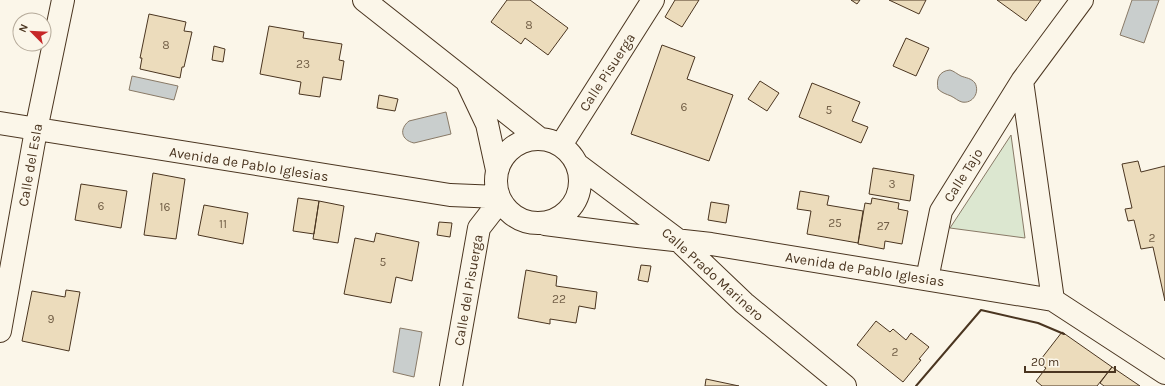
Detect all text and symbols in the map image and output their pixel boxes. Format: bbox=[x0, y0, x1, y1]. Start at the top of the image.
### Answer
north arrow bbox=[12, 12, 52, 52]
house number: 8 bbox=[525, 18, 533, 32]
text: N bbox=[16, 22, 31, 34]
street label: Calle Pisuerga bbox=[576, 30, 639, 115]
house number: 8 bbox=[162, 38, 170, 52]
house number: 23 bbox=[296, 57, 310, 71]
house number: 6 bbox=[681, 100, 688, 114]
house number: 5 bbox=[826, 103, 833, 117]
street label: Calle del Esla bbox=[15, 122, 46, 208]
street label: Avenida de Pablo Iglesias bbox=[168, 144, 330, 185]
street label: Calle Tajo bbox=[940, 145, 987, 205]
house number: 3 bbox=[888, 177, 896, 191]
house number: 6 bbox=[98, 199, 105, 213]
house number: 16 bbox=[160, 200, 171, 214]
house number: 25 bbox=[828, 216, 842, 230]
house number: 11 bbox=[219, 217, 227, 231]
house number: 27 bbox=[877, 219, 890, 233]
street label: Calle Prado Marinero bbox=[658, 224, 767, 325]
house number: 2 bbox=[1149, 231, 1156, 245]
street label: Calle del Pisuerga bbox=[450, 233, 487, 347]
street label: Avenida de Pablo Iglesias bbox=[784, 249, 946, 290]
house number: 5 bbox=[380, 255, 387, 269]
house number: 22 bbox=[552, 292, 566, 306]
house number: 9 bbox=[48, 312, 55, 326]
house number: 2 bbox=[892, 345, 899, 359]
scale bar bbox=[1025, 348, 1115, 374]
text: 20 m bbox=[1031, 355, 1059, 369]

